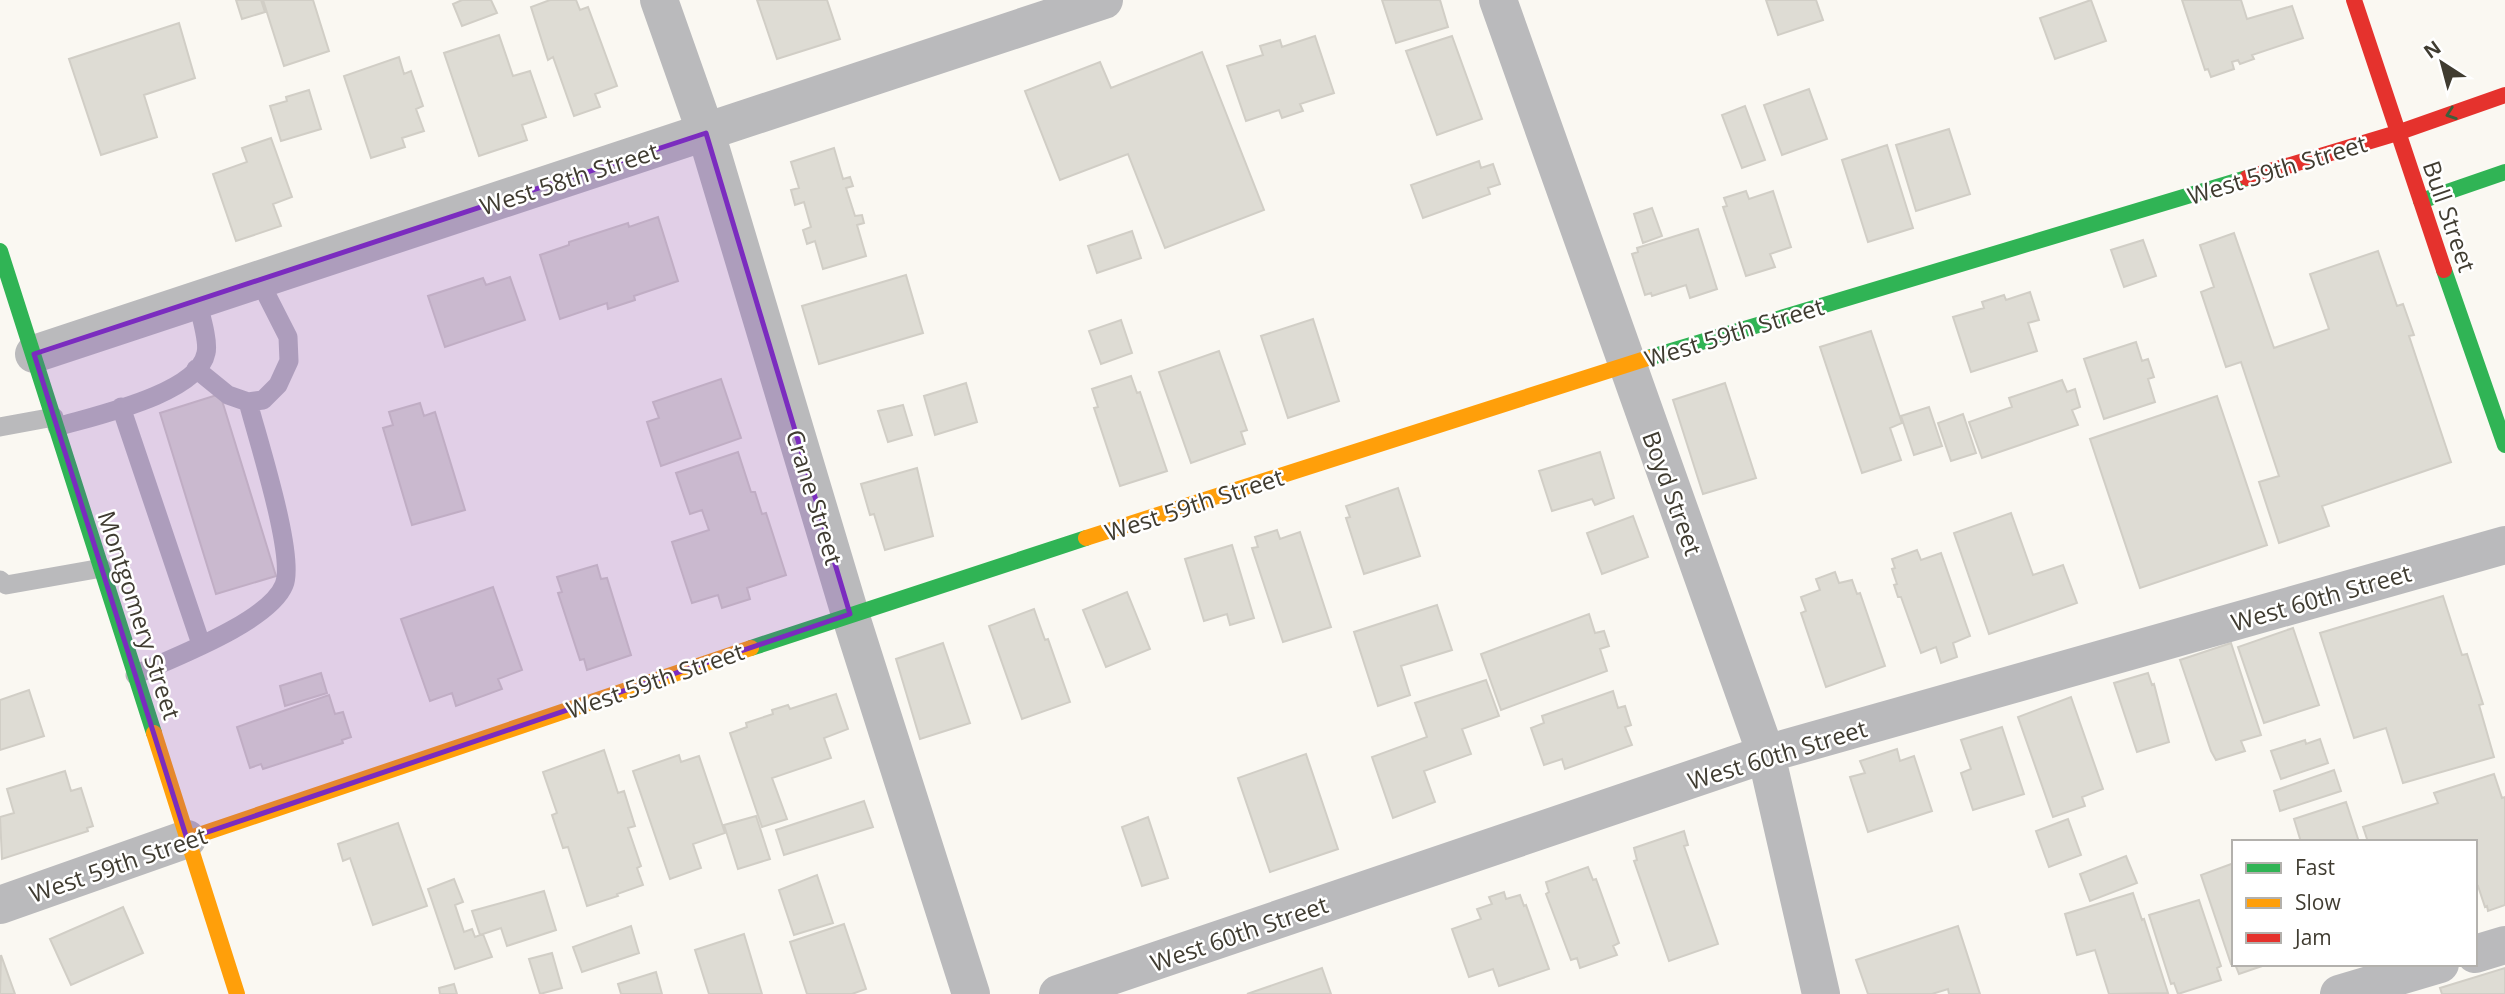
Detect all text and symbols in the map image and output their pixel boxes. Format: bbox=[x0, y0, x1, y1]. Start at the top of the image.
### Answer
north arrow bbox=[2407, 28, 2477, 98]
text: N bbox=[2418, 34, 2446, 64]
one-way arrow bbox=[2446, 106, 2458, 120]
street label: West 59th Street bbox=[2183, 126, 2371, 212]
street label: West 58th Street bbox=[476, 134, 662, 222]
street label: Bull Street bbox=[2416, 156, 2484, 276]
street label: West 59th Street bbox=[1640, 289, 1828, 375]
street label: Crane Street bbox=[779, 425, 851, 569]
street label: Boyd Street bbox=[1635, 426, 1711, 560]
street label: West 59th Street bbox=[1101, 460, 1287, 548]
street label: Montgomery Street bbox=[91, 506, 189, 724]
street label: West 60th Street bbox=[2227, 556, 2415, 638]
street label: West 59th Street bbox=[562, 634, 748, 726]
street label: West 60th Street bbox=[1683, 711, 1871, 797]
street label: West 59th Street bbox=[25, 818, 211, 910]
legend bbox=[2232, 840, 2477, 966]
text: Fast bbox=[2295, 853, 2335, 881]
street label: West 60th Street bbox=[1146, 887, 1332, 979]
text: Slow bbox=[2295, 888, 2341, 916]
text: Jam bbox=[2293, 923, 2332, 951]

